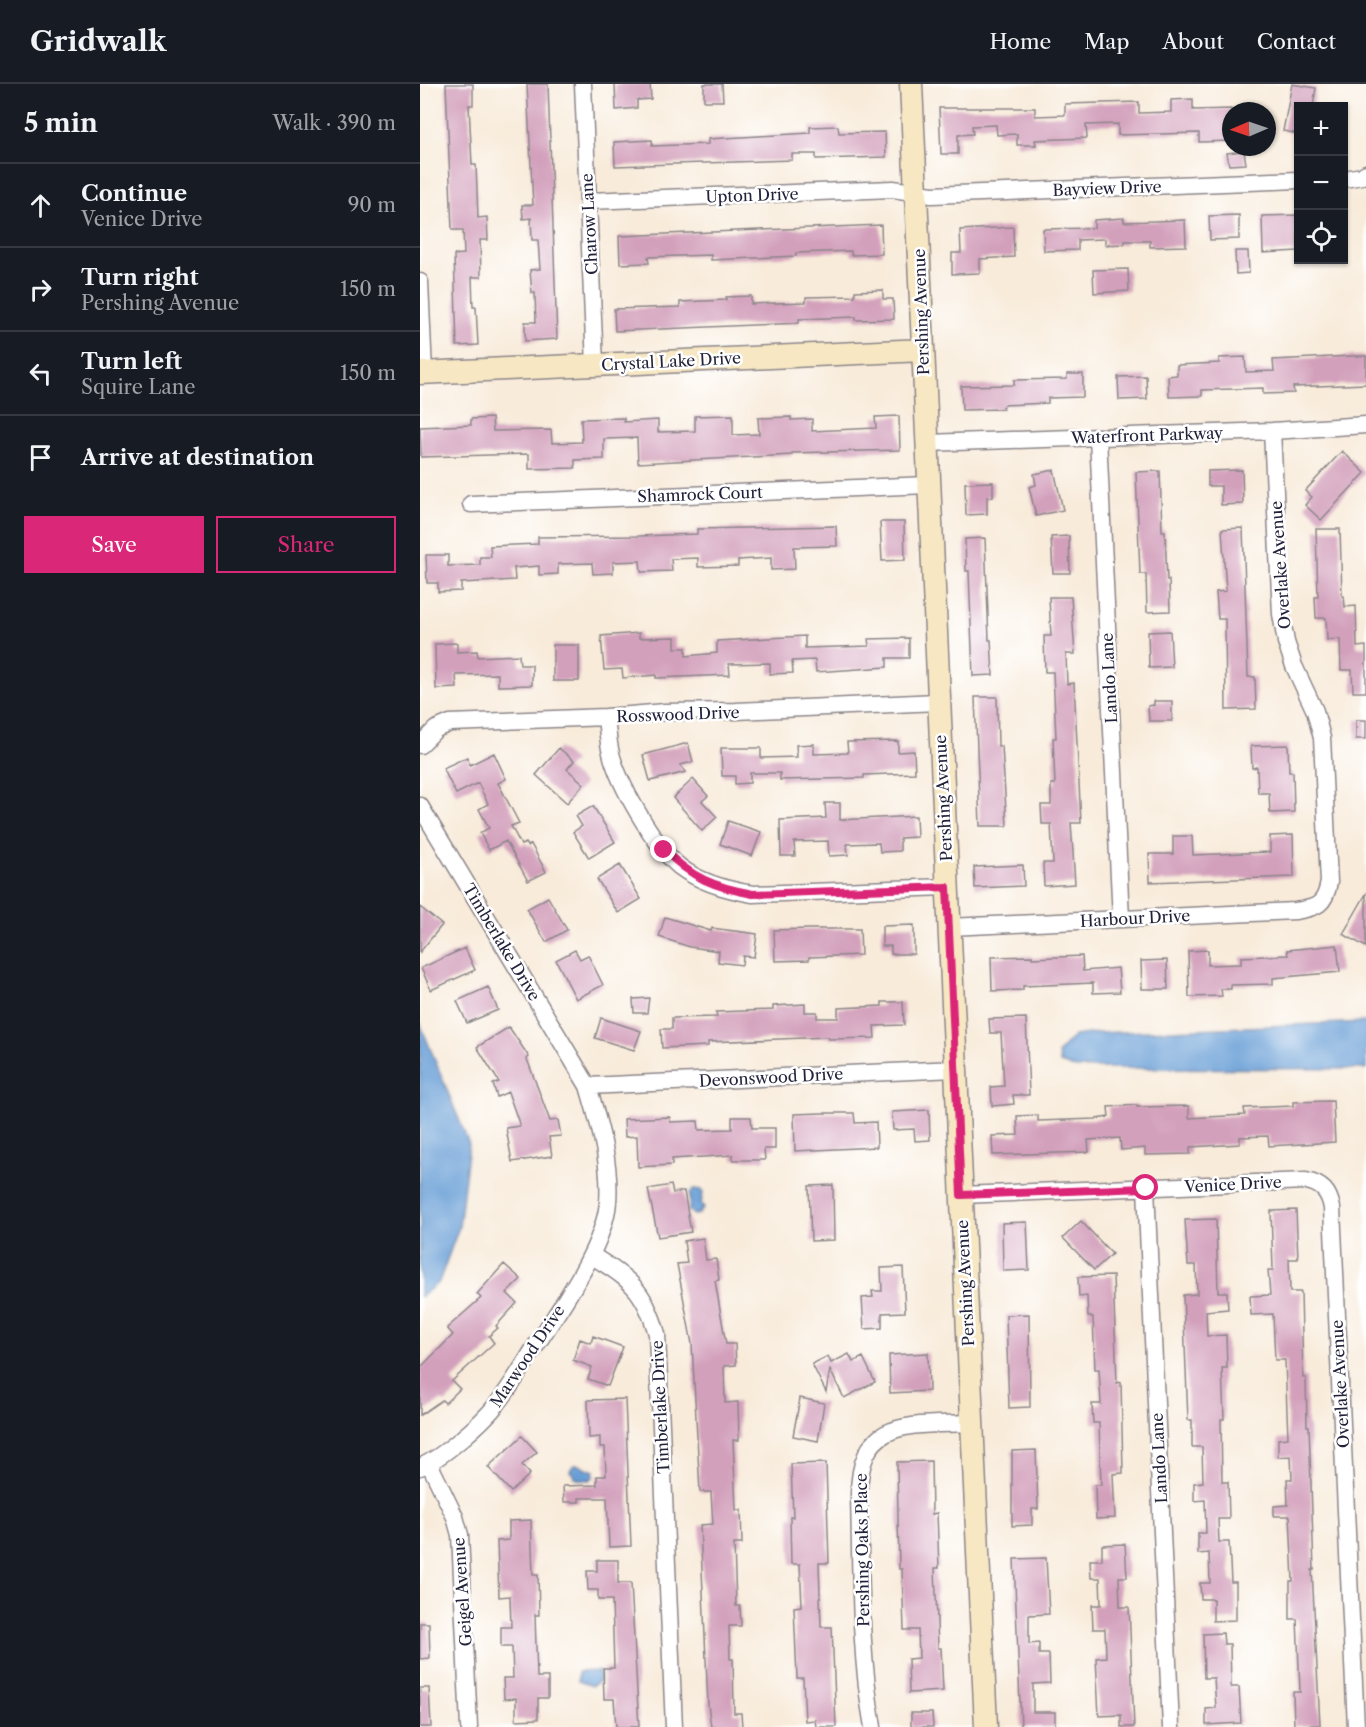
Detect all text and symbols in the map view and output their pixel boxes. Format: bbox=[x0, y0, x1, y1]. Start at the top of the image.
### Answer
text: Gridwalk bbox=[30, 24, 166, 58]
text: Home bbox=[990, 29, 1051, 54]
text: Map bbox=[1084, 29, 1129, 54]
text: About bbox=[1162, 29, 1224, 54]
text: Contact bbox=[1257, 29, 1336, 54]
north arrow bbox=[1222, 102, 1276, 156]
map controls bbox=[1294, 102, 1348, 264]
button: + bbox=[1294, 102, 1348, 156]
text: 5 min bbox=[24, 107, 98, 139]
text: Walk · 390 m bbox=[273, 111, 396, 135]
button: − bbox=[1294, 156, 1348, 210]
street label: Charow Lane bbox=[576, 173, 602, 275]
street label: Bayview Drive bbox=[1052, 176, 1162, 200]
text: Continue bbox=[81, 180, 187, 207]
street label: Upton Drive bbox=[705, 183, 799, 207]
icon: ahead bbox=[24, 189, 57, 222]
text: 90 m bbox=[348, 193, 396, 217]
text: Venice Drive bbox=[81, 207, 202, 231]
button: locate bbox=[1294, 210, 1348, 264]
street label: Pershing Avenue bbox=[909, 248, 933, 376]
text: Turn right bbox=[81, 264, 199, 291]
icon: right bbox=[24, 273, 57, 306]
text: 150 m bbox=[340, 277, 396, 301]
text: Pershing Avenue bbox=[81, 291, 239, 315]
street label: Crystal Lake Drive bbox=[601, 347, 741, 375]
text: Turn left bbox=[81, 348, 182, 375]
icon: left bbox=[24, 357, 57, 390]
text: 150 m bbox=[340, 361, 396, 385]
text: Squire Lane bbox=[81, 375, 196, 399]
street label: Waterfront Parkway bbox=[1070, 422, 1224, 448]
icon: arrive bbox=[24, 441, 57, 474]
text: Arrive at destination bbox=[81, 444, 314, 471]
street label: Shamrock Court bbox=[637, 482, 763, 506]
street label: Overlake Avenue bbox=[1266, 500, 1294, 630]
button: Save bbox=[24, 516, 204, 573]
button: Share bbox=[216, 516, 396, 573]
street label: Lando Lane bbox=[1097, 632, 1121, 724]
street label: Rosswood Drive bbox=[616, 702, 740, 726]
street label: Pershing Avenue bbox=[930, 734, 956, 862]
route end bbox=[650, 836, 676, 862]
street label: Timberlake Drive bbox=[459, 880, 545, 1004]
street label: Harbour Drive bbox=[1079, 905, 1191, 931]
street label: Devonswood Drive bbox=[698, 1063, 844, 1091]
street label: Venice Drive bbox=[1183, 1171, 1282, 1197]
route start bbox=[1132, 1174, 1158, 1200]
street label: Pershing Avenue bbox=[952, 1219, 978, 1347]
street label: Marwood Drive bbox=[485, 1301, 569, 1411]
street label: Overlake Avenue bbox=[1327, 1319, 1353, 1449]
street label: Timberlake Drive bbox=[647, 1340, 673, 1474]
street label: Lando Lane bbox=[1147, 1412, 1171, 1504]
street label: Pershing Oaks Place bbox=[851, 1473, 873, 1627]
street label: Geigel Avenue bbox=[448, 1537, 476, 1647]

